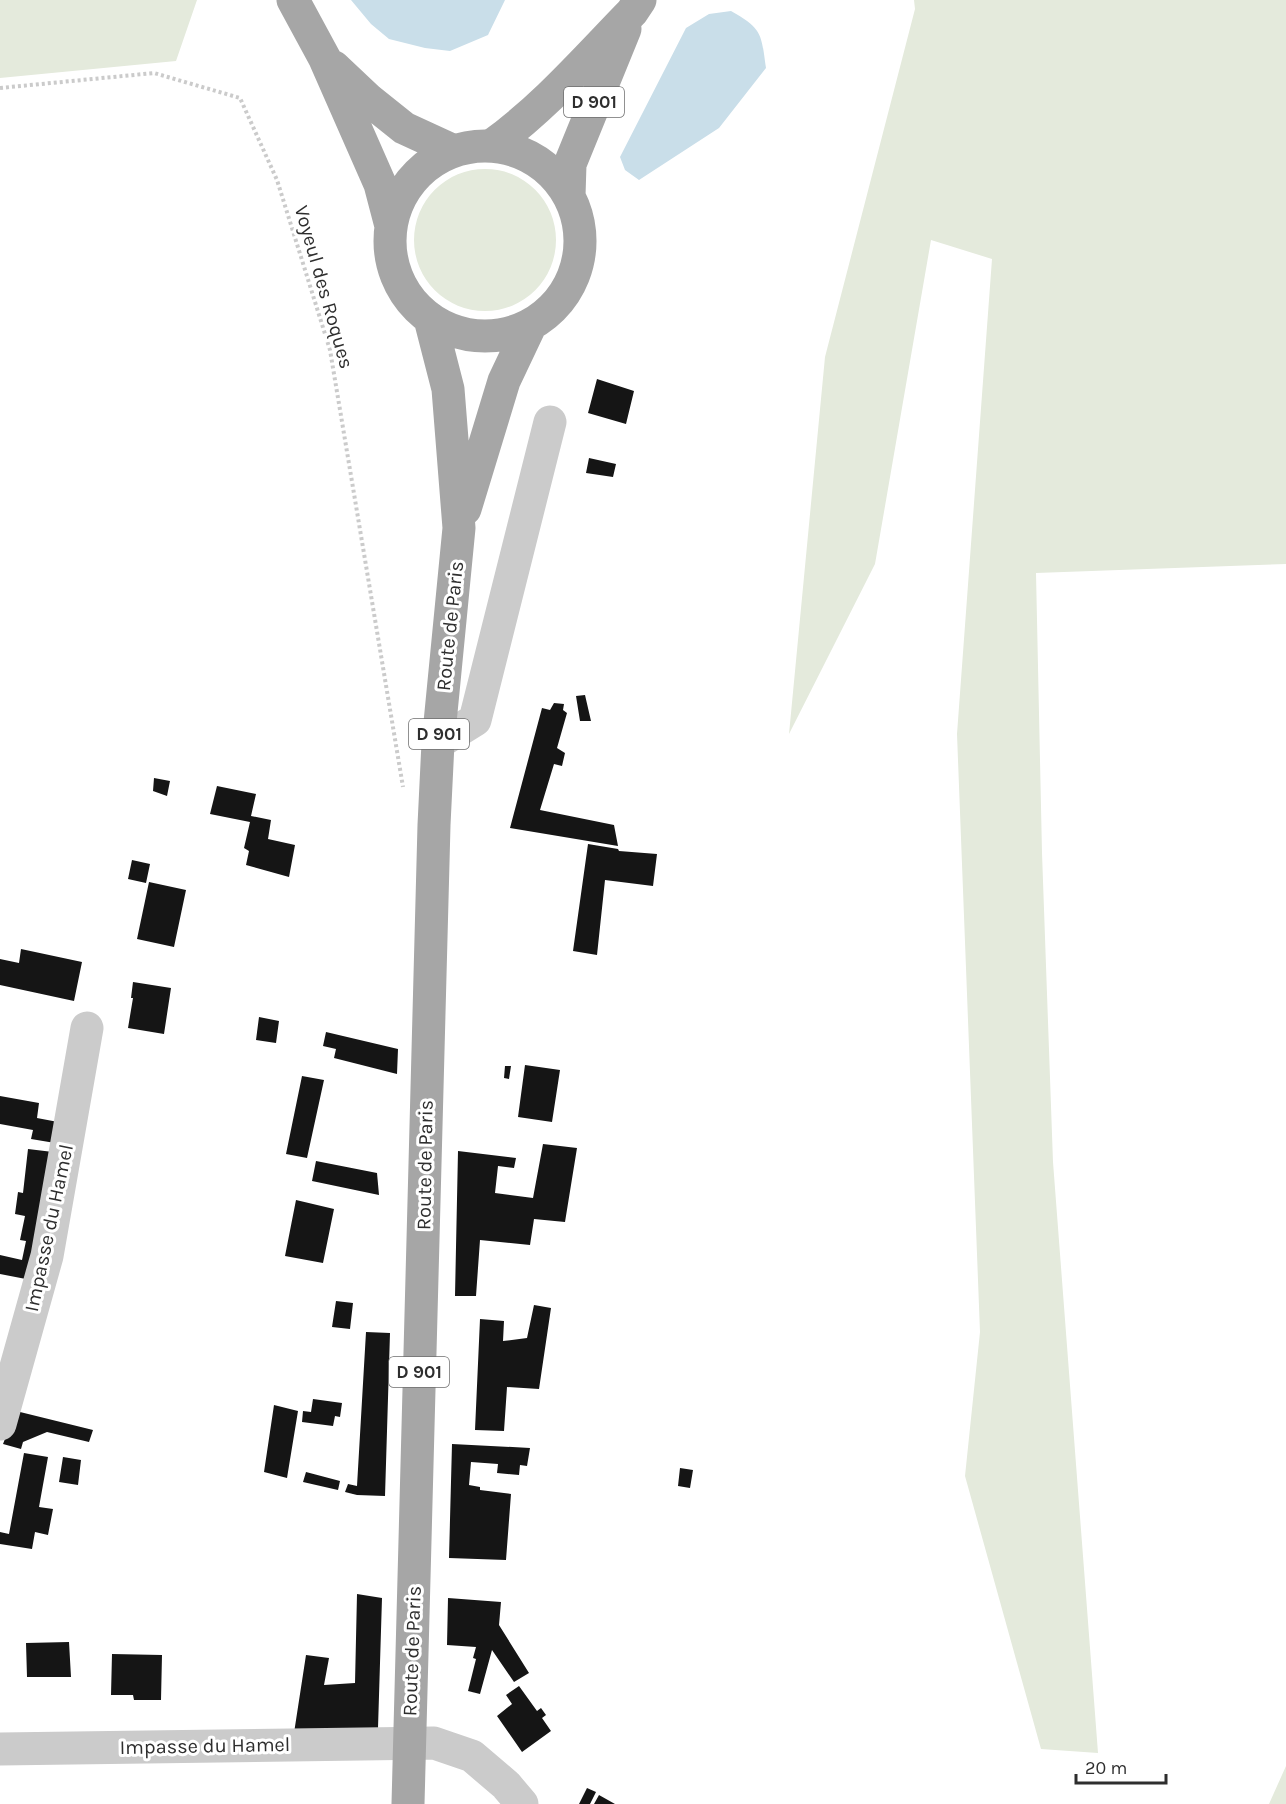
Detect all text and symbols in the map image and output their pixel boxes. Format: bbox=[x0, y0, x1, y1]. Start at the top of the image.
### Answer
road number: D 901 bbox=[564, 87, 624, 117]
street label: Voyeul des Roques bbox=[290, 203, 358, 371]
street label: Route de Paris bbox=[432, 560, 468, 692]
road number: D 901 bbox=[409, 719, 469, 749]
street label: Route de Paris bbox=[412, 1100, 438, 1230]
street label: Impasse du Hamel bbox=[20, 1142, 78, 1314]
road number: D 901 bbox=[389, 1357, 449, 1387]
street label: Route de Paris bbox=[398, 1585, 426, 1717]
street label: Impasse du Hamel bbox=[119, 1733, 291, 1759]
scale bar bbox=[1076, 1747, 1166, 1785]
text: 20 m bbox=[1085, 1757, 1127, 1779]

